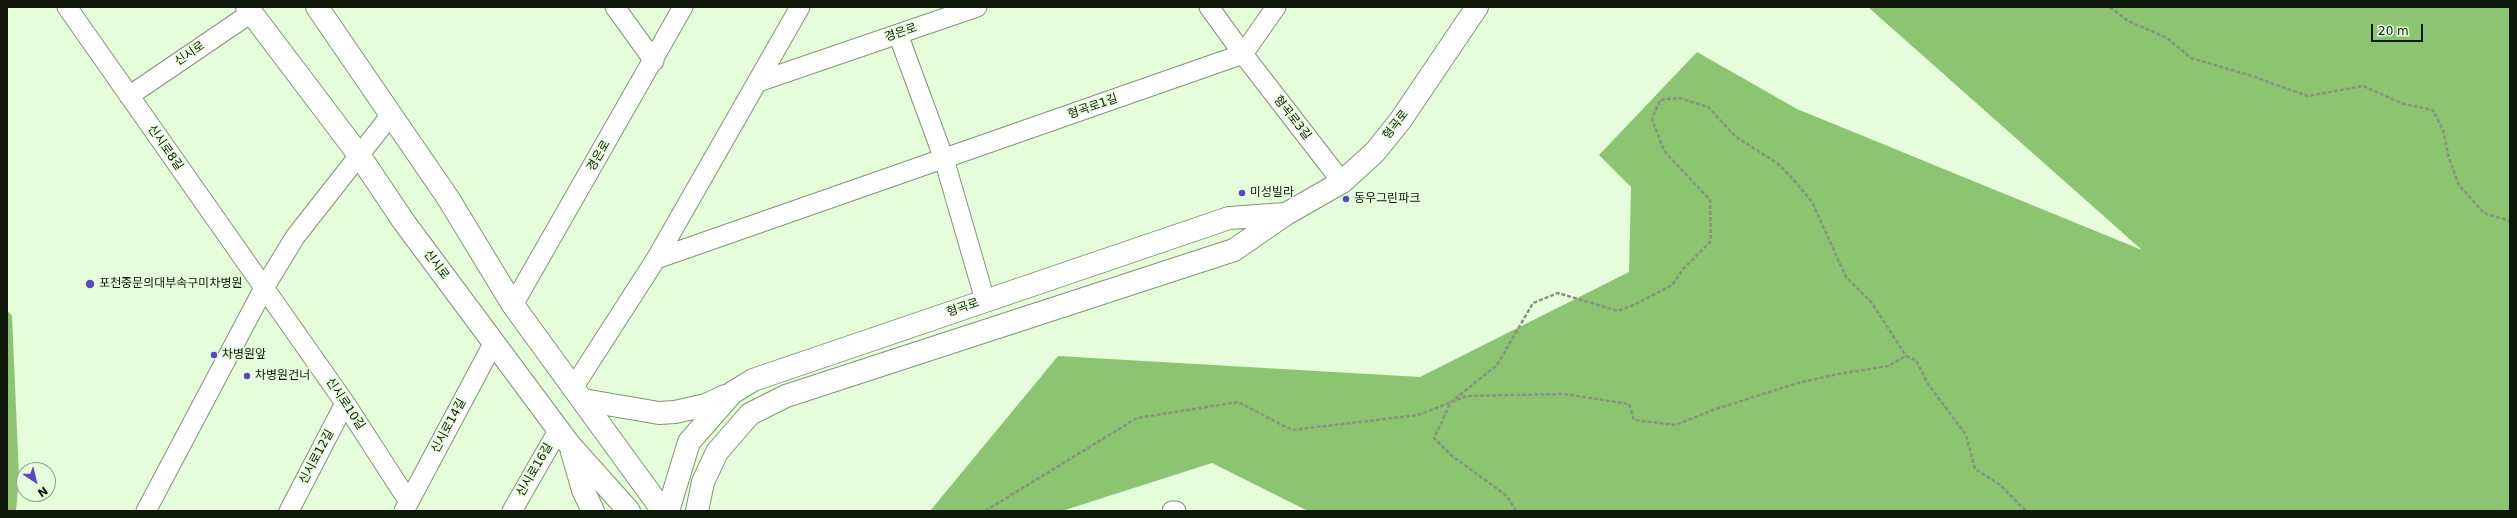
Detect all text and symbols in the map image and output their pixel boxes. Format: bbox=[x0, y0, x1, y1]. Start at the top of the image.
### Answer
scale bar bbox=[2373, 16, 2425, 42]
street label: 경은로 bbox=[883, 21, 919, 45]
text: 20 m bbox=[2378, 24, 2409, 38]
street label: 신시로 bbox=[172, 39, 208, 69]
street label: 형곡로1길 bbox=[1066, 92, 1120, 122]
street label: 형곡로3길 bbox=[1270, 93, 1314, 143]
street label: 형곡로 bbox=[1380, 108, 1412, 142]
street label: 신시로8길 bbox=[144, 123, 186, 173]
street label: 경은로 bbox=[584, 138, 614, 174]
place label: 미성빌라 bbox=[1250, 186, 1294, 200]
marker: 미성빌라 bbox=[1237, 188, 1247, 198]
place label: 동우그린파크 bbox=[1354, 192, 1420, 206]
marker: 동우그린파크 bbox=[1341, 194, 1351, 204]
street label: 신시로 bbox=[420, 247, 452, 283]
place label: 포천중문의대부속구미차병원 bbox=[99, 277, 243, 291]
marker: 포천중문의대부속구미차병원 bbox=[84, 278, 96, 290]
street label: 형곡로 bbox=[945, 296, 981, 320]
place label: 차병원앞 bbox=[222, 348, 266, 362]
marker: 차병원앞 bbox=[209, 350, 219, 360]
place label: 차병원건너 bbox=[255, 369, 310, 383]
marker: 차병원건너 bbox=[242, 371, 252, 381]
street label: 신시로10길 bbox=[322, 375, 368, 433]
street label: 신시로14길 bbox=[429, 396, 469, 456]
street label: 신시로12길 bbox=[297, 427, 337, 487]
street label: 신시로16길 bbox=[514, 441, 556, 499]
north arrow bbox=[16, 462, 56, 502]
text: N bbox=[35, 483, 50, 499]

